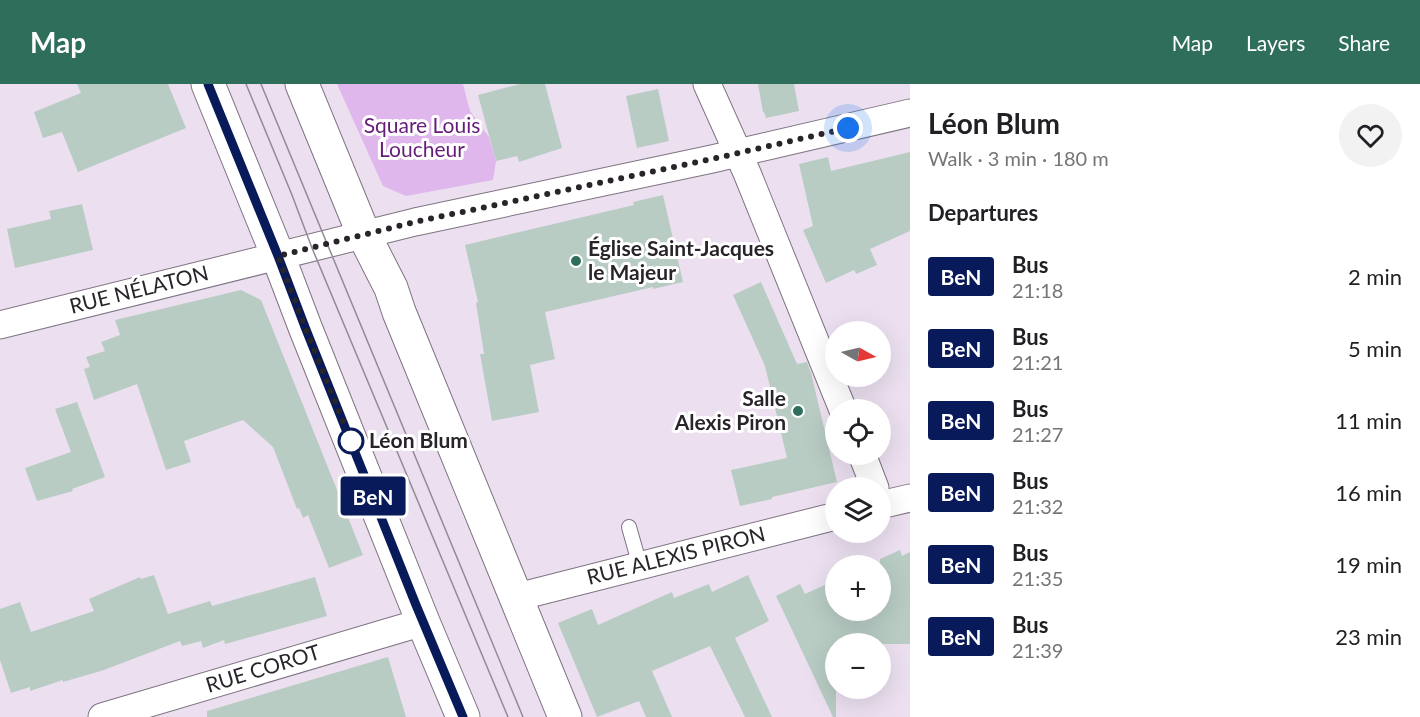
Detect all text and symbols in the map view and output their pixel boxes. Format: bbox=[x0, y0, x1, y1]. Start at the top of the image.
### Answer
text: Map bbox=[30, 25, 86, 59]
text: Map bbox=[1172, 30, 1213, 55]
text: Layers bbox=[1246, 30, 1305, 55]
text: Share bbox=[1338, 30, 1390, 55]
button: heart bbox=[1339, 104, 1402, 167]
text: Léon Blum bbox=[928, 106, 1060, 140]
park label: Square Louis Loucheur bbox=[364, 112, 480, 161]
your location bbox=[833, 113, 863, 143]
text: Walk · 3 min · 180 m bbox=[928, 146, 1109, 170]
text: Departures bbox=[928, 199, 1038, 226]
place label: Église Saint-Jacques le Majeur bbox=[588, 235, 774, 284]
text: Bus bbox=[1012, 251, 1048, 278]
marker: Église Saint-Jacques le Majeur bbox=[569, 254, 583, 268]
street label: RUE NÉLATON bbox=[67, 259, 211, 318]
text: 2 min bbox=[1348, 263, 1402, 290]
text: BeN bbox=[941, 264, 981, 289]
text: 21:18 bbox=[1012, 278, 1063, 302]
north arrow bbox=[825, 321, 891, 387]
map controls bbox=[825, 321, 891, 699]
text: Bus bbox=[1012, 323, 1048, 350]
text: 5 min bbox=[1348, 335, 1402, 362]
text: BeN bbox=[941, 336, 981, 361]
text: 21:21 bbox=[1012, 350, 1063, 374]
place label: Salle Alexis Piron bbox=[674, 385, 786, 434]
text: Bus bbox=[1012, 395, 1048, 422]
button: locate bbox=[825, 399, 891, 465]
marker: Salle Alexis Piron bbox=[791, 404, 805, 418]
text: 11 min bbox=[1335, 407, 1402, 434]
text: BeN bbox=[941, 408, 981, 433]
text: 21:27 bbox=[1012, 422, 1063, 446]
place label: Léon Blum bbox=[369, 427, 468, 452]
marker: Léon Blum bbox=[338, 428, 364, 454]
text: Bus bbox=[1012, 467, 1048, 494]
line badge: BeN bbox=[338, 476, 407, 516]
button: layers bbox=[825, 477, 891, 543]
text: 16 min bbox=[1335, 479, 1402, 506]
text: BeN bbox=[941, 480, 981, 505]
text: BeN bbox=[353, 484, 393, 509]
text: 21:32 bbox=[1012, 494, 1063, 518]
street label: RUE ALEXIS PIRON bbox=[584, 520, 767, 589]
text: Bus bbox=[1012, 539, 1048, 566]
text: 19 min bbox=[1335, 551, 1402, 578]
text: BeN bbox=[941, 552, 981, 577]
button: + bbox=[825, 555, 891, 621]
text: 21:35 bbox=[1012, 566, 1063, 590]
text: Bus bbox=[1012, 611, 1048, 638]
text: 23 min bbox=[1335, 623, 1402, 650]
text: BeN bbox=[941, 624, 981, 649]
button: − bbox=[825, 633, 891, 699]
street label: RUE COROT bbox=[202, 638, 323, 697]
text: 21:39 bbox=[1012, 638, 1063, 662]

